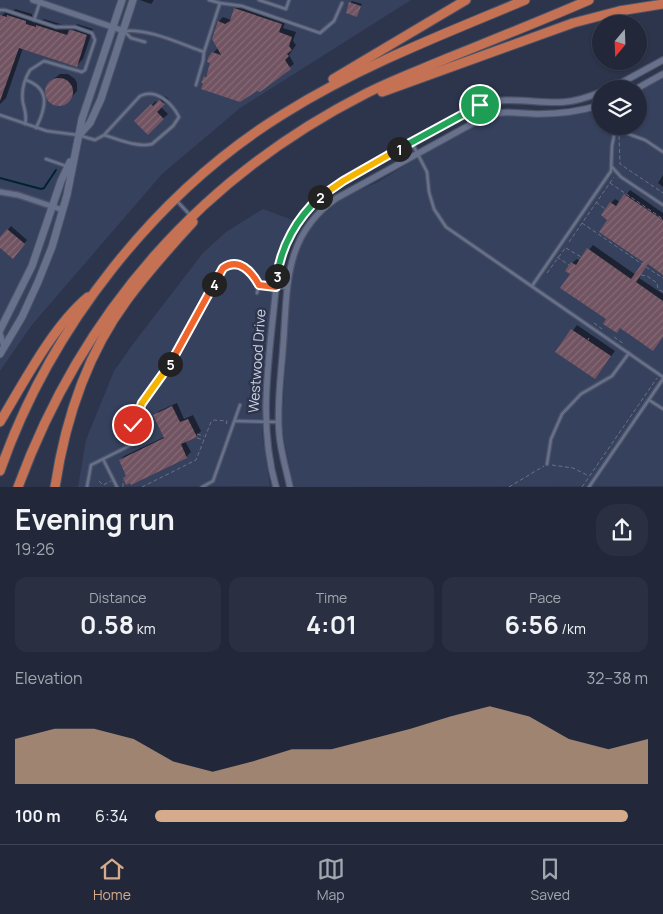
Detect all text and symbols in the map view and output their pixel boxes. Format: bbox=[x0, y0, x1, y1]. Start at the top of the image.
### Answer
north arrow bbox=[592, 15, 648, 70]
map controls bbox=[592, 15, 647, 135]
button: layers bbox=[592, 80, 647, 135]
pin bbox=[459, 84, 501, 126]
icon: arrive bbox=[466, 91, 494, 119]
pin: 1 bbox=[386, 136, 412, 162]
text: 1 bbox=[396, 140, 403, 159]
pin: 2 bbox=[308, 184, 332, 210]
text: 2 bbox=[316, 188, 325, 207]
pin: 3 bbox=[264, 264, 290, 288]
text: 3 bbox=[273, 267, 282, 286]
pin: 4 bbox=[202, 272, 226, 296]
text: 4 bbox=[210, 275, 219, 294]
street label: Westwood Drive bbox=[243, 308, 270, 414]
pin: 5 bbox=[158, 352, 182, 376]
text: 5 bbox=[166, 355, 175, 374]
pin bbox=[112, 404, 154, 446]
icon: check bbox=[119, 411, 147, 439]
text: Evening run bbox=[15, 500, 175, 538]
button: share bbox=[596, 504, 648, 556]
text: 19:26 bbox=[15, 538, 55, 560]
text: Distance bbox=[89, 588, 147, 607]
text: Time bbox=[316, 588, 347, 607]
text: Pace bbox=[529, 588, 561, 607]
text: 0.58 bbox=[80, 607, 134, 642]
text: 4:01 bbox=[306, 607, 357, 642]
text: 6:56 bbox=[504, 607, 559, 642]
text: km bbox=[134, 619, 156, 638]
text: /km bbox=[559, 619, 586, 638]
text: Elevation bbox=[15, 667, 83, 689]
text: 32–38 m bbox=[586, 667, 648, 689]
text: 100 m bbox=[15, 805, 61, 827]
text: 6:34 bbox=[95, 805, 128, 827]
tab: Home bbox=[93, 855, 131, 904]
tab: Map bbox=[317, 855, 345, 904]
tab: Saved bbox=[531, 855, 570, 904]

